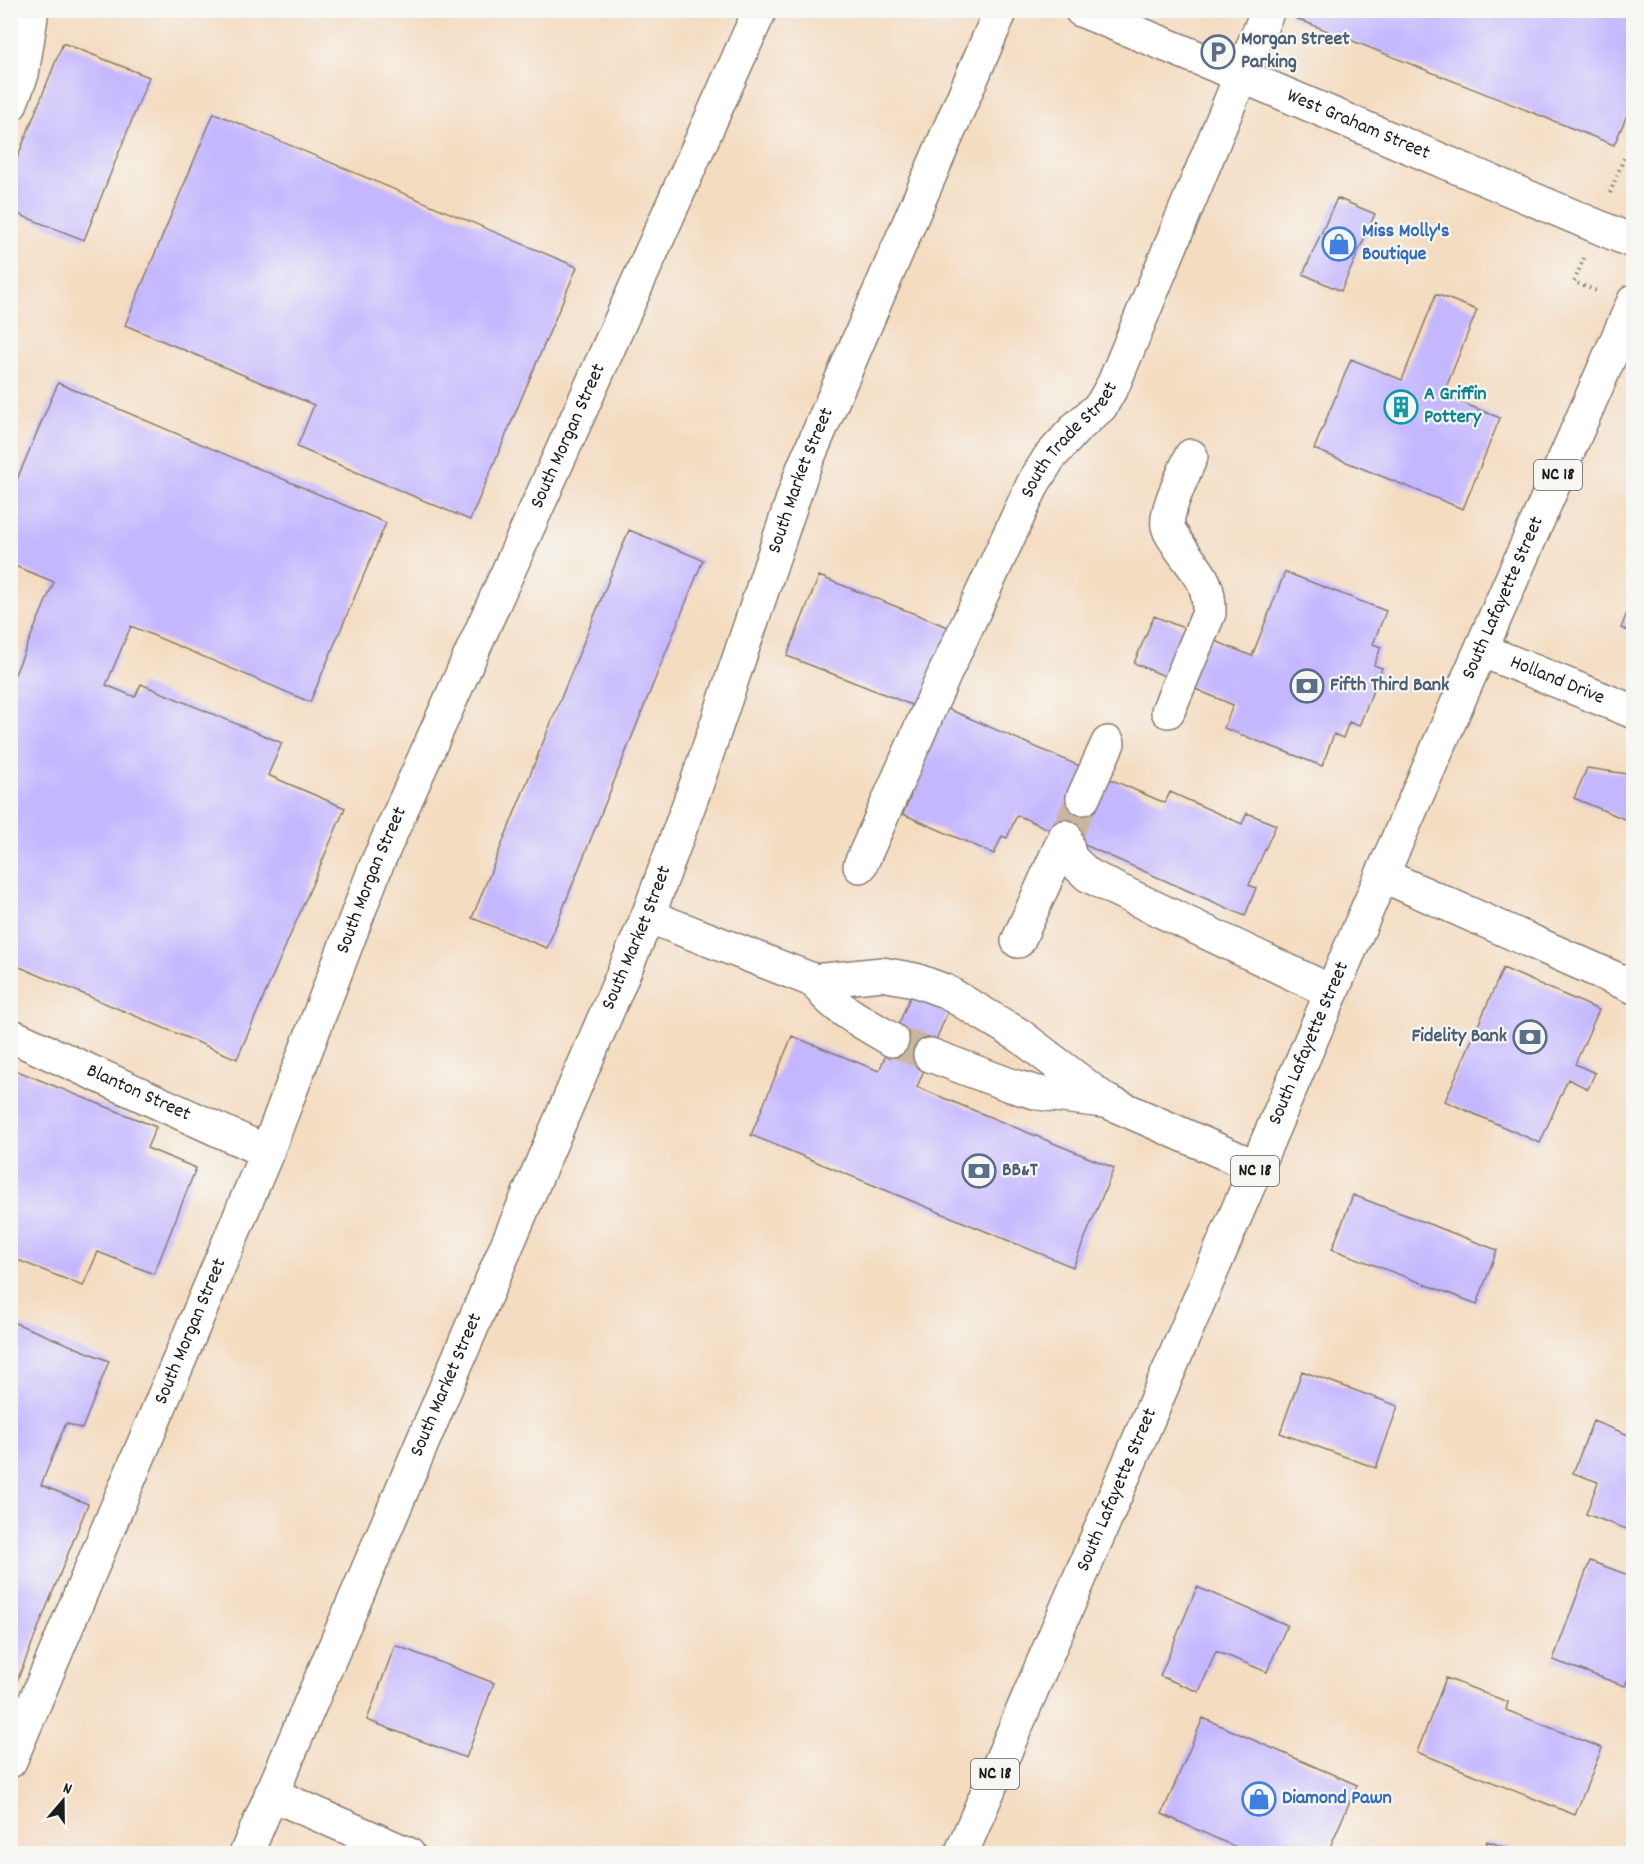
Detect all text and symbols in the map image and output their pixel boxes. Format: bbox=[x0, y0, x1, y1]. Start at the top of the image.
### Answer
place label: Morgan Street Parking bbox=[1241, 26, 1350, 77]
parking icon: Morgan Street Parking bbox=[1200, 34, 1236, 70]
street label: West Graham Street bbox=[1282, 82, 1434, 168]
place label: Miss Molly's Boutique bbox=[1362, 218, 1449, 269]
shop icon: Miss Molly's Boutique bbox=[1321, 226, 1357, 262]
street label: South Morgan Street bbox=[524, 359, 613, 513]
street label: South Trade Street bbox=[1014, 377, 1126, 503]
place label: A Griffin Pottery bbox=[1424, 381, 1487, 432]
building icon: A Griffin Pottery bbox=[1383, 389, 1419, 425]
street label: South Market Street bbox=[761, 404, 842, 557]
road number: NC 18 bbox=[1534, 460, 1582, 490]
street label: South Lafayette Street bbox=[1455, 512, 1552, 684]
street label: Holland Drive bbox=[1505, 649, 1609, 713]
bank icon: Fifth Third Bank bbox=[1289, 668, 1325, 704]
place label: Fifth Third Bank bbox=[1330, 672, 1449, 700]
street label: South Morgan Street bbox=[330, 803, 415, 958]
street label: South Market Street bbox=[595, 862, 679, 1015]
street label: South Lafayette Street bbox=[1262, 958, 1357, 1130]
bank icon: Fidelity Bank bbox=[1512, 1019, 1548, 1055]
place label: Fidelity Bank bbox=[1411, 1023, 1507, 1051]
street label: Blanton Street bbox=[82, 1058, 195, 1129]
bank icon: BB&T bbox=[961, 1153, 997, 1189]
road number: NC 18 bbox=[1231, 1156, 1279, 1186]
place label: BB&T bbox=[1002, 1157, 1039, 1185]
street label: South Morgan Street bbox=[148, 1254, 234, 1409]
street label: South Market Street bbox=[404, 1309, 490, 1461]
street label: South Lafayette Street bbox=[1070, 1404, 1165, 1576]
road number: NC 18 bbox=[971, 1759, 1019, 1789]
north arrow bbox=[33, 1771, 93, 1831]
text: N bbox=[60, 1777, 75, 1801]
shop icon: Diamond Pawn bbox=[1241, 1781, 1277, 1817]
place label: Diamond Pawn bbox=[1282, 1785, 1392, 1813]

